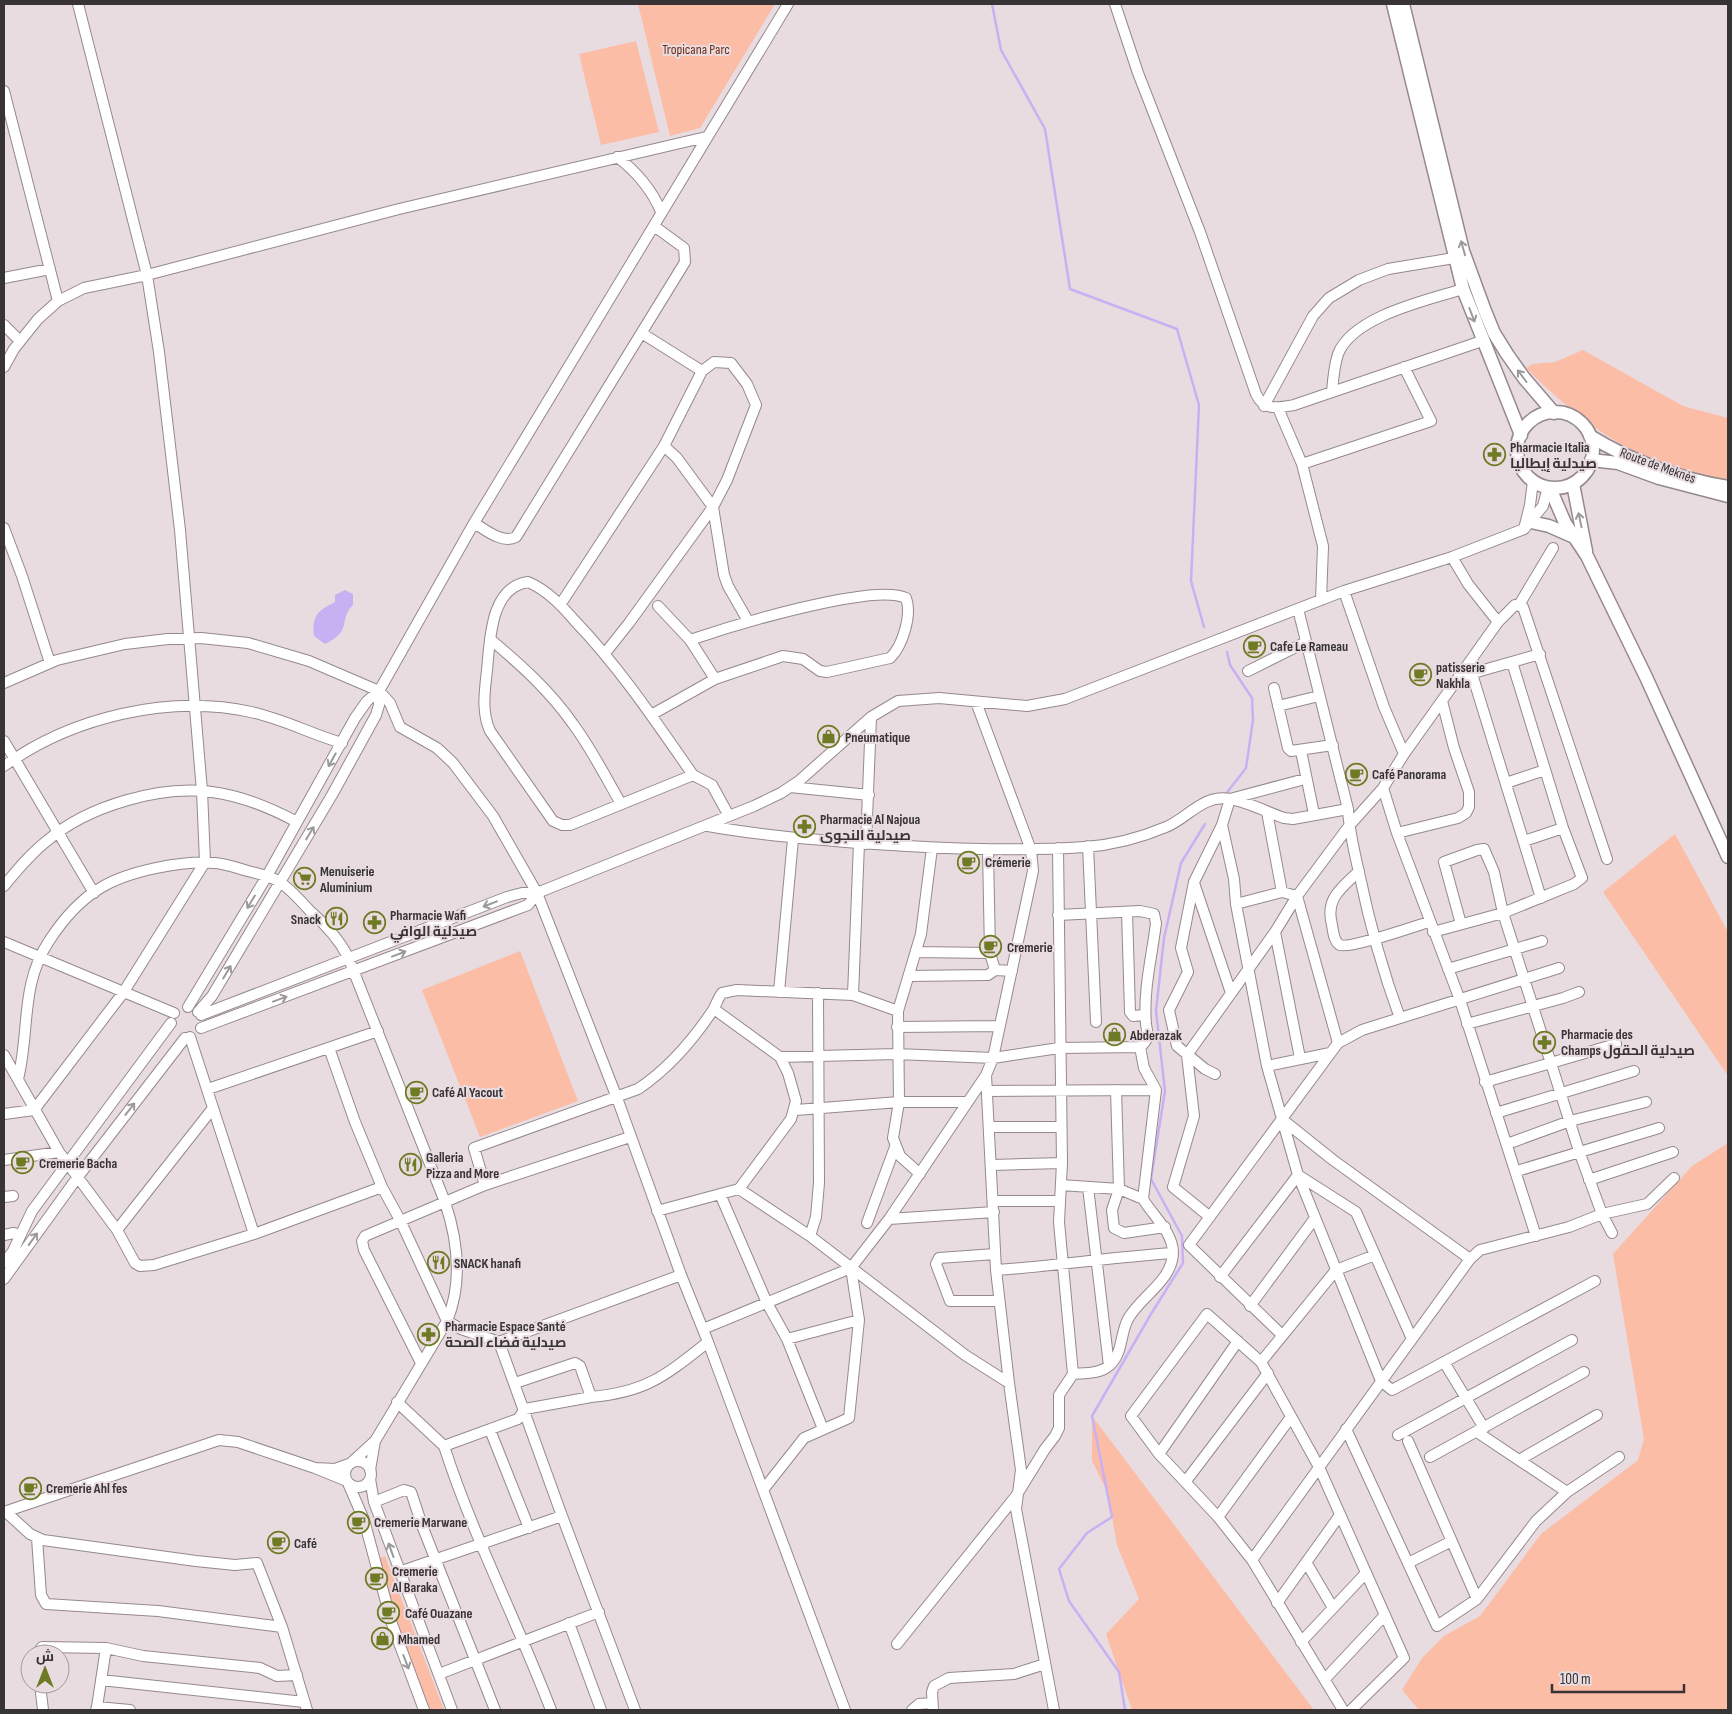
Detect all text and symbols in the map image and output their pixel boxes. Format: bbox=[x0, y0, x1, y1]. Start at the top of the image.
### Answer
park label: Tropicana Parc bbox=[662, 41, 730, 58]
one-way arrow bbox=[1457, 241, 1467, 257]
one-way arrow bbox=[1468, 307, 1477, 322]
one-way arrow bbox=[1517, 370, 1528, 383]
place label: Pharmacie Italia صيدلية إيطاليا bbox=[1510, 439, 1597, 473]
pharmacy icon: Pharmacie Italia صيدلية إيطاليا bbox=[1482, 443, 1506, 467]
street label: Route de Meknès bbox=[1618, 444, 1698, 487]
one-way arrow bbox=[1574, 512, 1584, 528]
cafe icon: Cafe Le Rameau bbox=[1242, 634, 1266, 658]
place label: Cafe Le Rameau bbox=[1270, 638, 1348, 655]
place label: patisserie Nakhla bbox=[1436, 659, 1485, 692]
cafe icon: patisserie Nakhla bbox=[1408, 663, 1432, 687]
shop icon: Pneumatique bbox=[817, 725, 841, 749]
place label: Pneumatique bbox=[845, 729, 910, 746]
one-way arrow bbox=[327, 753, 337, 768]
cafe icon: Café Panorama bbox=[1344, 762, 1368, 786]
place label: Café Panorama bbox=[1372, 766, 1446, 783]
place label: Pharmacie Al Najoua صيدلية النجوى bbox=[820, 811, 921, 844]
pharmacy icon: Pharmacie Al Najoua صيدلية النجوى bbox=[792, 815, 816, 839]
one-way arrow bbox=[305, 826, 315, 840]
cafe icon: Crémerie bbox=[957, 850, 981, 874]
place label: Crémerie bbox=[985, 854, 1031, 871]
place label: Menuiserie Aluminium bbox=[319, 863, 375, 896]
supermarket icon: Menuiserie Aluminium bbox=[292, 867, 316, 891]
one-way arrow bbox=[246, 894, 256, 908]
one-way arrow bbox=[483, 900, 498, 909]
restaurant icon: Snack bbox=[325, 907, 349, 931]
place label: Pharmacie Wafi صيدلية الوافي bbox=[390, 907, 477, 943]
place label: Snack bbox=[291, 911, 321, 928]
pharmacy icon: Pharmacie Wafi صيدلية الوافي bbox=[362, 911, 386, 935]
cafe icon: Cremerie bbox=[979, 935, 1003, 959]
place label: Cremerie bbox=[1007, 939, 1053, 956]
one-way arrow bbox=[391, 949, 407, 958]
one-way arrow bbox=[222, 966, 232, 980]
one-way arrow bbox=[272, 994, 287, 1003]
shop icon: Abderazak bbox=[1102, 1023, 1126, 1047]
place label: Pharmacie des Champs صيدلية الحقول bbox=[1561, 1026, 1695, 1059]
place label: Abderazak bbox=[1129, 1027, 1182, 1044]
pharmacy icon: Pharmacie des Champs صيدلية الحقول bbox=[1533, 1030, 1557, 1054]
cafe icon: Café Al Yacout bbox=[404, 1080, 428, 1104]
place label: Café Al Yacout bbox=[432, 1084, 503, 1101]
one-way arrow bbox=[124, 1103, 135, 1116]
place label: Galleria Pizza and More bbox=[426, 1149, 499, 1182]
cafe icon: Cremerie Bacha bbox=[11, 1151, 35, 1175]
restaurant icon: Galleria Pizza and More bbox=[398, 1153, 422, 1177]
place label: Cremerie Bacha bbox=[39, 1155, 117, 1172]
one-way arrow bbox=[27, 1233, 38, 1247]
restaurant icon: SNACK hanafi bbox=[426, 1251, 450, 1275]
place label: SNACK hanafi bbox=[454, 1255, 521, 1272]
place label: Pharmacie Espace Santé صيدلية فضاء الصحة bbox=[445, 1318, 566, 1351]
pharmacy icon: Pharmacie Espace Santé صيدلية فضاء الصحة bbox=[417, 1322, 441, 1346]
cafe icon: Cremerie Ahl fes bbox=[18, 1476, 42, 1500]
place label: Cremerie Ahl fes bbox=[46, 1480, 127, 1497]
cafe icon: Cremerie Marwane bbox=[346, 1510, 370, 1534]
place label: Cremerie Marwane bbox=[374, 1514, 467, 1531]
cafe icon: Café bbox=[266, 1531, 290, 1555]
place label: Café bbox=[294, 1535, 317, 1552]
one-way arrow bbox=[386, 1543, 395, 1558]
place label: Cremerie Al Baraka bbox=[391, 1563, 438, 1596]
cafe icon: Cremerie Al Baraka bbox=[364, 1567, 388, 1591]
cafe icon: Café Ouazane bbox=[377, 1601, 401, 1625]
place label: Café Ouazane bbox=[405, 1605, 473, 1622]
shop icon: Mhamed bbox=[370, 1627, 394, 1651]
place label: Mhamed bbox=[398, 1631, 440, 1648]
north arrow bbox=[20, 1644, 70, 1694]
text: ش bbox=[36, 1648, 54, 1665]
one-way arrow bbox=[402, 1654, 411, 1670]
scale bar bbox=[1552, 1662, 1684, 1694]
text: 100 m bbox=[1560, 1670, 1591, 1689]

